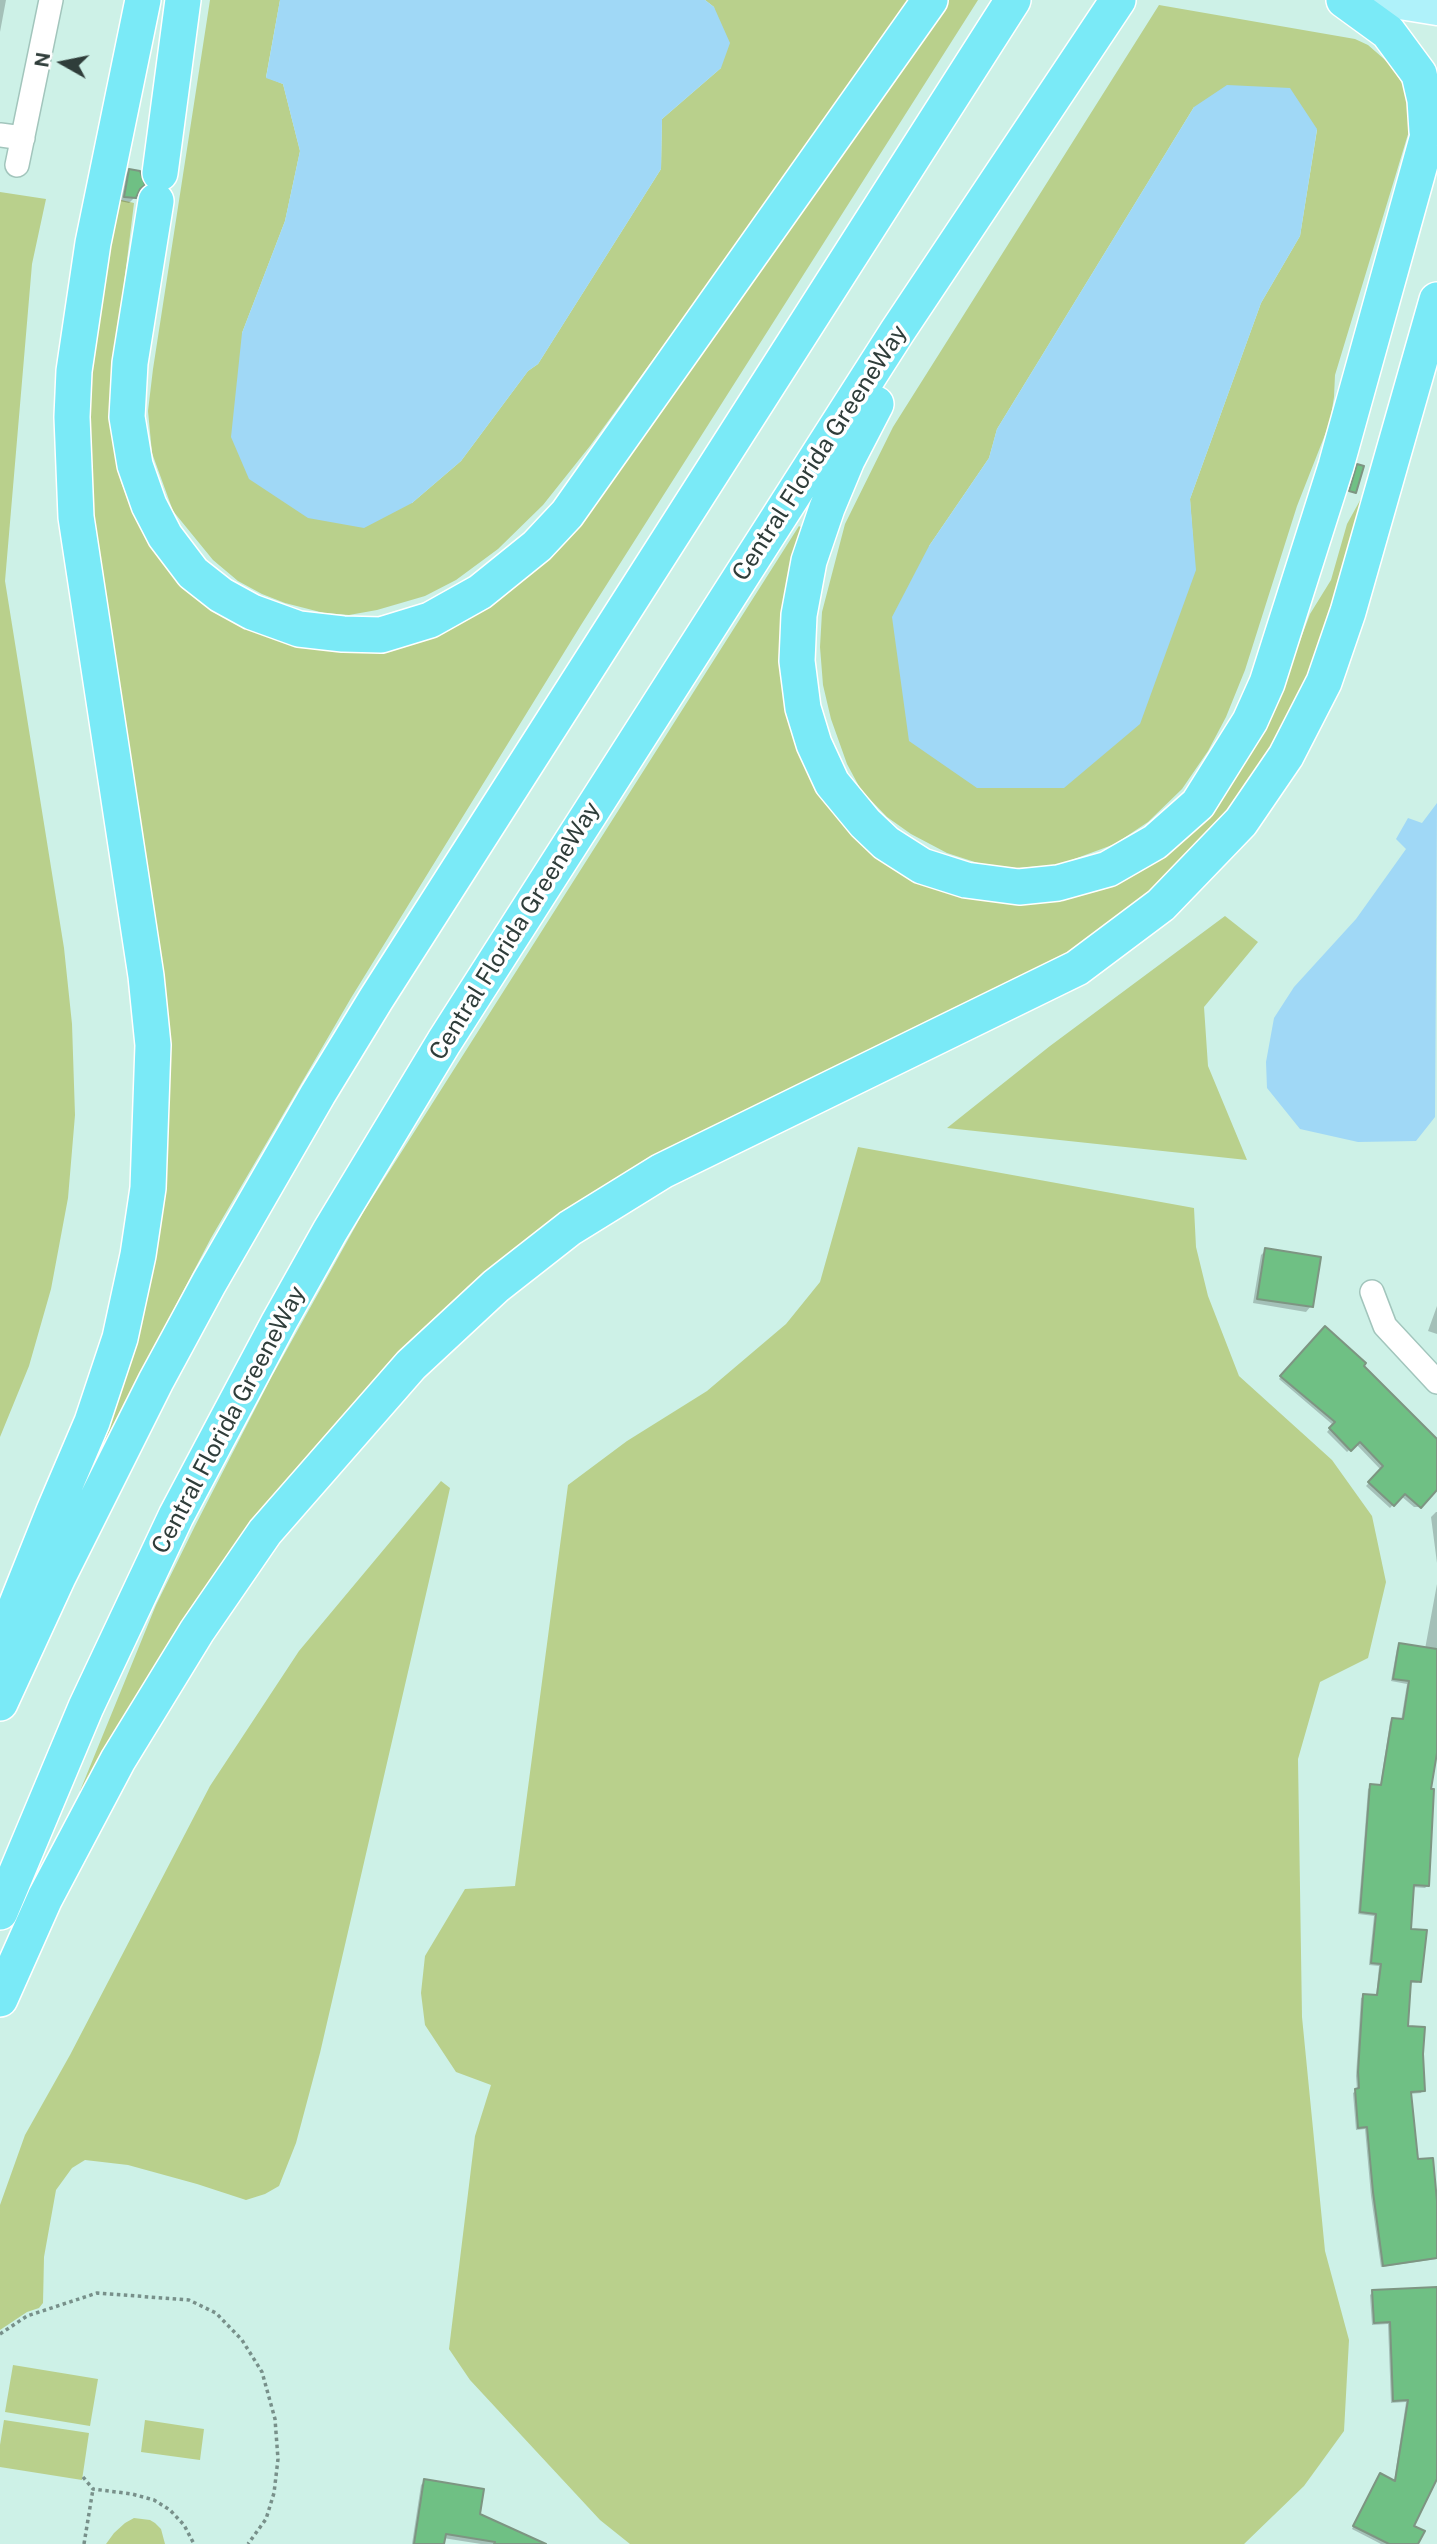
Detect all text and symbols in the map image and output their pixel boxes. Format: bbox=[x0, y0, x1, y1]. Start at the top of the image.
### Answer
north arrow bbox=[28, 28, 98, 98]
text: N bbox=[30, 51, 54, 69]
street label: Central Florida GreeneWay bbox=[726, 320, 914, 586]
street label: Central Florida GreeneWay bbox=[424, 796, 606, 1066]
street label: Central Florida GreeneWay bbox=[146, 1281, 312, 1559]

